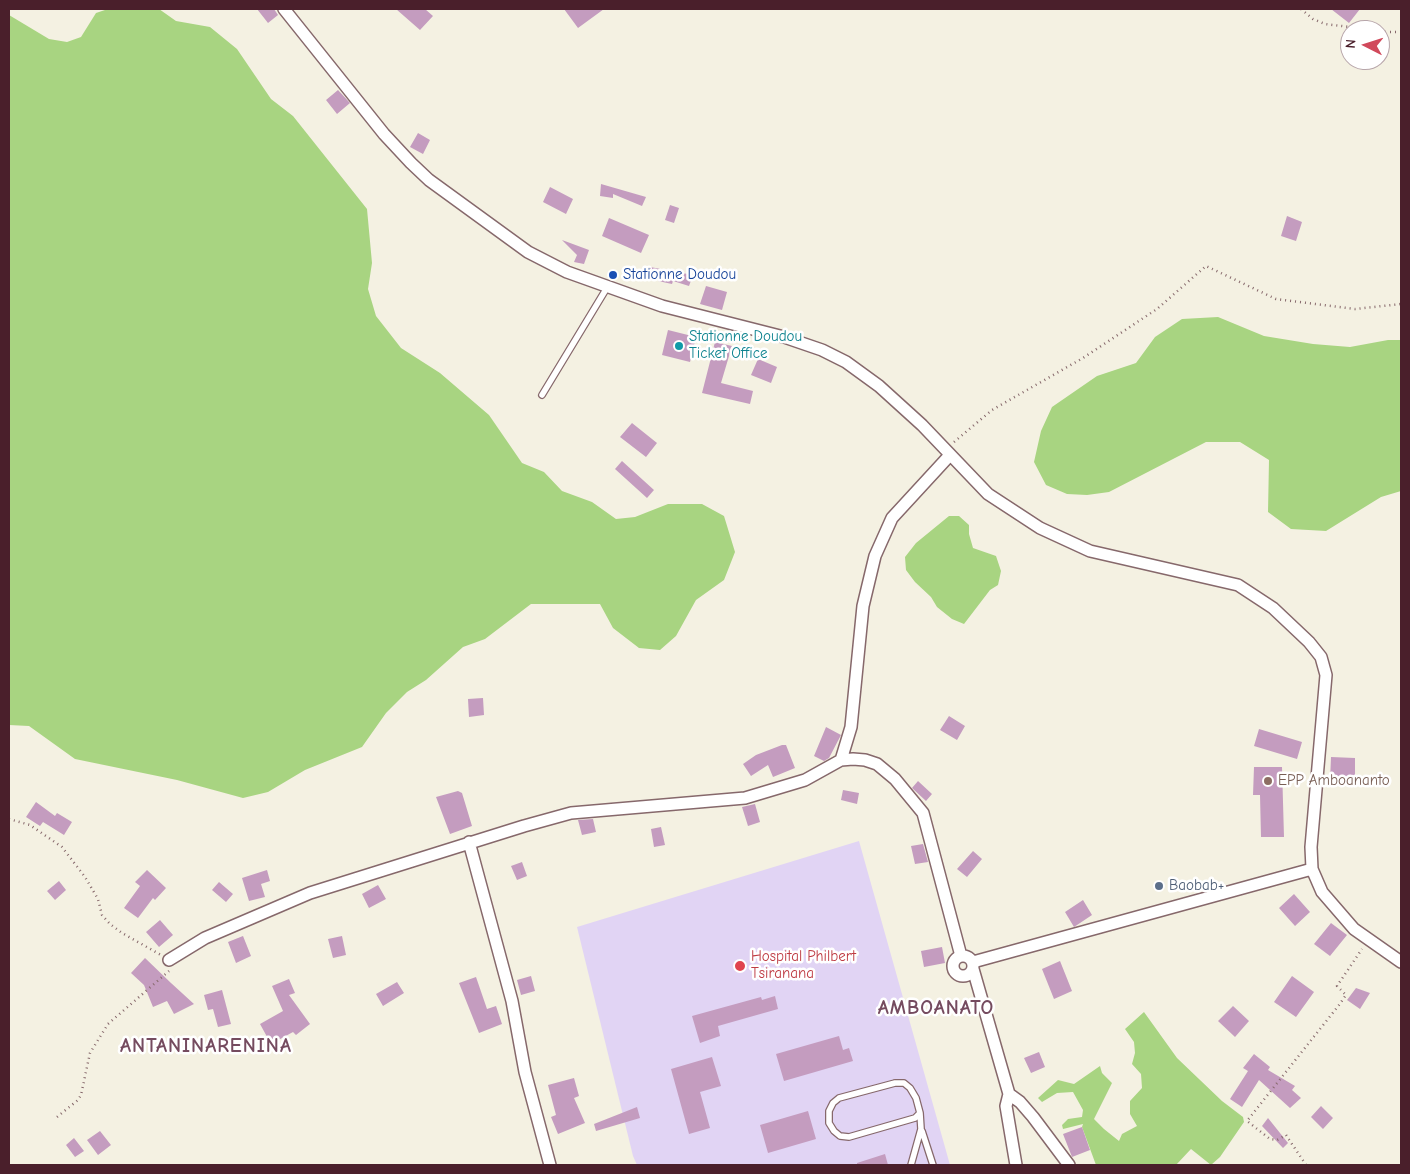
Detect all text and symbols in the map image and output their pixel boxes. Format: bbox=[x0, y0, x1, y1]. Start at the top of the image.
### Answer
north arrow bbox=[1340, 20, 1390, 70]
text: N bbox=[1342, 38, 1359, 49]
place label: Stationne Doudou bbox=[623, 266, 736, 284]
marker: Stationne Doudou bbox=[607, 269, 619, 281]
place label: Stationne Doudou Ticket Office bbox=[689, 328, 802, 363]
marker: Stationne Doudou Ticket Office bbox=[673, 340, 685, 352]
place label: EPP Amboananto bbox=[1278, 772, 1390, 790]
marker: EPP Amboananto bbox=[1262, 775, 1274, 787]
place label: Baobab+ bbox=[1169, 877, 1224, 895]
marker: Baobab+ bbox=[1153, 880, 1165, 892]
place label: Hospital Philbert Tsiranana bbox=[751, 948, 856, 983]
marker: Hospital Philbert Tsiranana bbox=[733, 959, 747, 973]
district label: AMBOANATO bbox=[877, 996, 995, 1020]
district label: ANTANINARENINA bbox=[118, 1034, 294, 1058]

